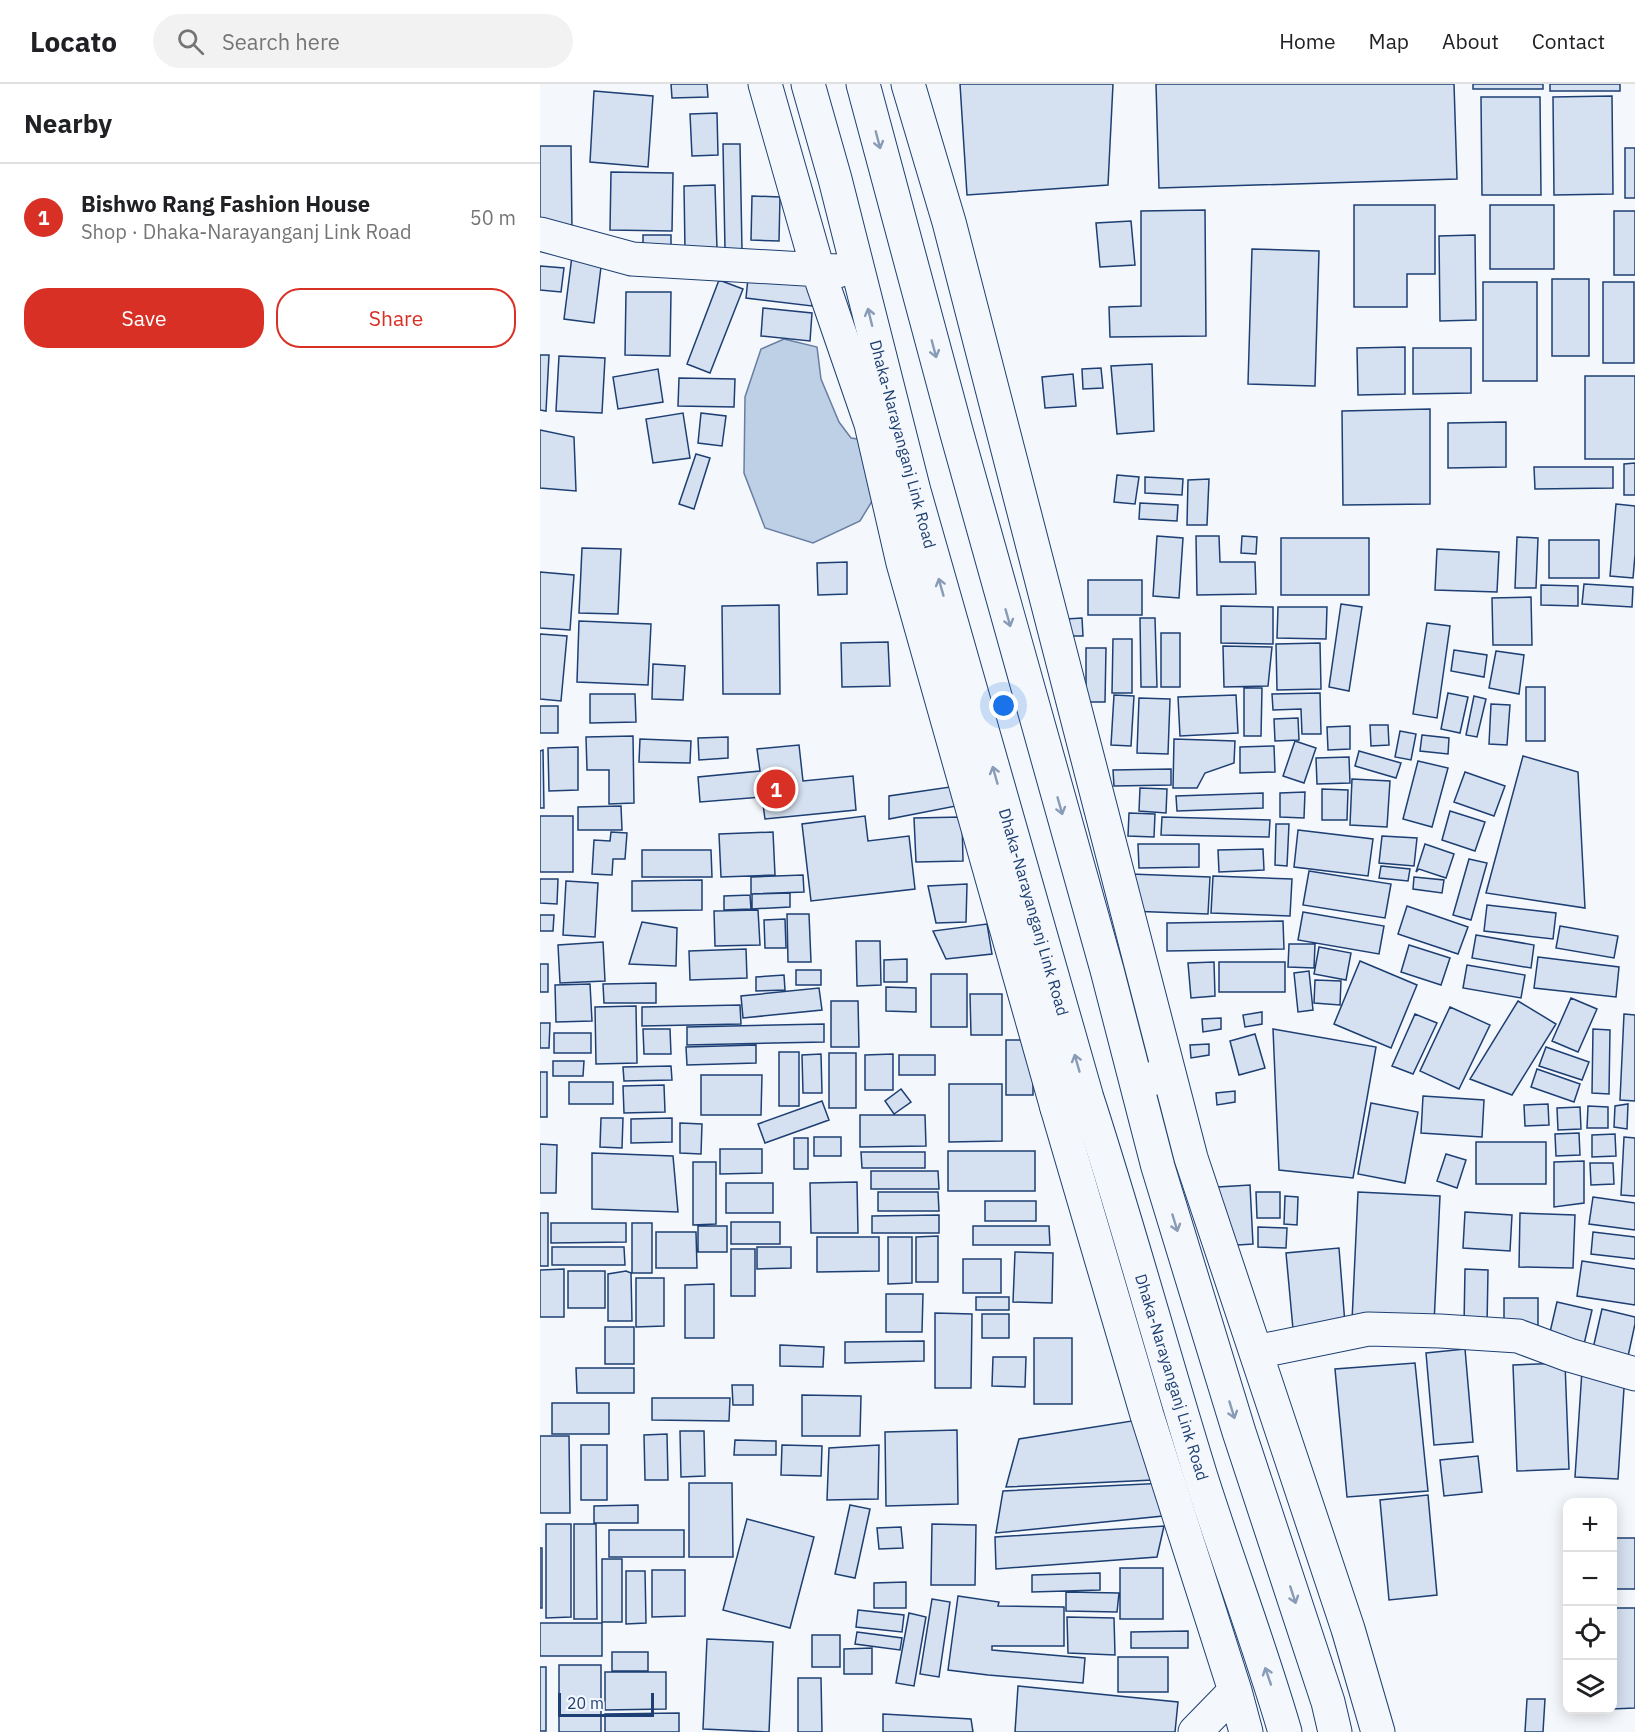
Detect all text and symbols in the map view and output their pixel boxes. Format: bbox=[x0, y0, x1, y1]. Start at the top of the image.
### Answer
search box bbox=[153, 14, 573, 68]
text: Locato bbox=[30, 23, 117, 60]
icon: search bbox=[174, 25, 207, 58]
text: Search here bbox=[222, 27, 340, 56]
text: Home bbox=[1279, 27, 1336, 55]
text: Map bbox=[1369, 27, 1409, 55]
text: About bbox=[1442, 27, 1499, 55]
text: Contact bbox=[1532, 27, 1605, 55]
text: Nearby bbox=[24, 106, 112, 140]
one-way arrow bbox=[873, 131, 884, 150]
text: Bishwo Rang Fashion House bbox=[81, 189, 370, 218]
text: 1 bbox=[38, 204, 50, 231]
text: 50 m bbox=[470, 204, 516, 231]
text: Shop · Dhaka-Narayanganj Link Road bbox=[81, 218, 411, 245]
button: Save bbox=[24, 288, 264, 348]
button: Share bbox=[276, 288, 516, 348]
one-way arrow bbox=[863, 308, 875, 327]
street label: Dhaka-Narayanganj Link Road bbox=[866, 338, 940, 550]
one-way arrow bbox=[929, 339, 940, 358]
one-way arrow bbox=[935, 578, 946, 597]
one-way arrow bbox=[1002, 608, 1014, 627]
your location bbox=[989, 691, 1018, 720]
one-way arrow bbox=[989, 765, 1000, 784]
pin: 1 bbox=[756, 766, 796, 812]
one-way arrow bbox=[1055, 796, 1067, 815]
street label: Dhaka-Narayanganj Link Road bbox=[995, 806, 1073, 1018]
one-way arrow bbox=[1071, 1054, 1082, 1073]
one-way arrow bbox=[1170, 1213, 1181, 1232]
street label: Dhaka-Narayanganj Link Road bbox=[1131, 1271, 1213, 1483]
one-way arrow bbox=[1227, 1400, 1238, 1419]
map controls bbox=[1563, 1498, 1617, 1714]
button: + bbox=[1563, 1498, 1617, 1552]
button: − bbox=[1563, 1552, 1617, 1606]
one-way arrow bbox=[1288, 1585, 1299, 1604]
button: locate bbox=[1563, 1606, 1617, 1660]
button: layers bbox=[1563, 1660, 1617, 1714]
one-way arrow bbox=[1262, 1667, 1273, 1686]
scale bar bbox=[558, 1690, 654, 1718]
text: 20 m bbox=[567, 1693, 604, 1713]

